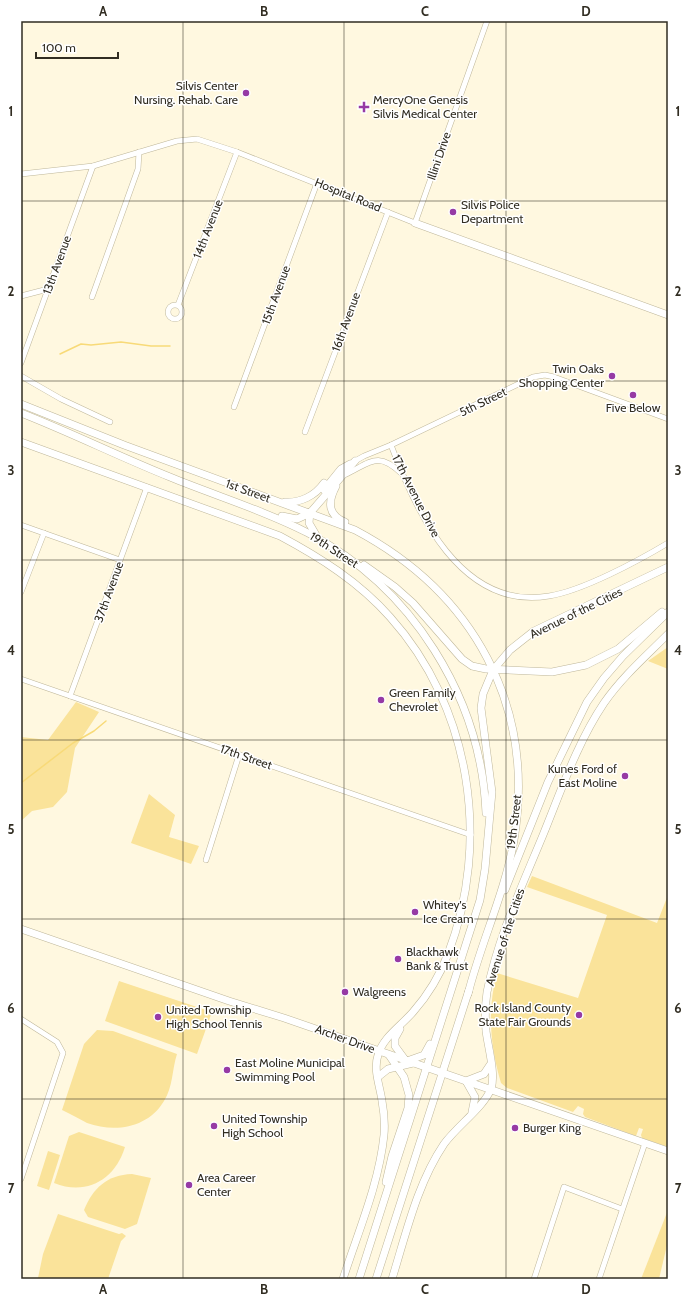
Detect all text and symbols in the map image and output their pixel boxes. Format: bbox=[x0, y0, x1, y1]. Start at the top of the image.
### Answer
text: A bbox=[99, 3, 108, 19]
text: B bbox=[260, 3, 268, 19]
text: C bbox=[421, 3, 429, 19]
text: D bbox=[581, 3, 591, 19]
scale bar bbox=[36, 34, 118, 60]
text: 100 m bbox=[42, 40, 76, 55]
place label: Silvis Center Nursing. Rehab. Care bbox=[134, 78, 238, 107]
marker: Silvis Center Nursing. Rehab. Care bbox=[241, 88, 251, 98]
place label: MercyOne Genesis Silvis Medical Center bbox=[373, 92, 477, 121]
marker: MercyOne Genesis Silvis Medical Center bbox=[358, 101, 370, 113]
text: 1 bbox=[9, 103, 13, 119]
text: 1 bbox=[676, 103, 680, 119]
street label: Illini Drive bbox=[423, 130, 454, 182]
street label: Hospital Road bbox=[313, 174, 384, 215]
street label: 14th Avenue bbox=[189, 197, 226, 261]
place label: Silvis Police Department bbox=[461, 197, 523, 226]
marker: Silvis Police Department bbox=[448, 207, 458, 217]
street label: 13th Avenue bbox=[39, 233, 74, 296]
street label: 15th Avenue bbox=[258, 263, 293, 326]
text: 2 bbox=[8, 283, 15, 299]
text: 2 bbox=[675, 283, 682, 299]
street label: 16th Avenue bbox=[328, 290, 363, 354]
place label: Twin Oaks Shopping Center bbox=[519, 361, 604, 390]
marker: Twin Oaks Shopping Center bbox=[607, 371, 617, 381]
street label: 5th Street bbox=[457, 384, 509, 419]
marker: Five Below bbox=[628, 390, 638, 400]
place label: Five Below bbox=[606, 400, 661, 415]
street label: 17th Avenue Drive bbox=[389, 452, 444, 540]
text: 3 bbox=[7, 462, 15, 478]
text: 3 bbox=[674, 462, 682, 478]
street label: 1st Street bbox=[224, 476, 273, 506]
street label: 19th Street bbox=[307, 528, 361, 571]
street label: 37th Avenue bbox=[91, 559, 126, 624]
street label: Avenue of the Cities bbox=[527, 584, 625, 642]
text: 4 bbox=[7, 642, 15, 658]
text: 4 bbox=[674, 642, 682, 658]
place label: Green Family Chevrolet bbox=[389, 685, 456, 714]
marker: Green Family Chevrolet bbox=[376, 695, 386, 705]
street label: 17th Street bbox=[218, 741, 274, 772]
place label: Kunes Ford of East Moline bbox=[548, 761, 617, 790]
marker: Kunes Ford of East Moline bbox=[620, 771, 630, 781]
street label: 19th Street bbox=[503, 794, 524, 850]
text: 5 bbox=[8, 821, 15, 837]
text: 5 bbox=[675, 821, 682, 837]
street label: Avenue of the Cities bbox=[482, 886, 527, 987]
place label: Whitey's Ice Cream bbox=[423, 897, 473, 926]
marker: Whitey's Ice Cream bbox=[410, 907, 420, 917]
place label: Blackhawk Bank & Trust bbox=[406, 944, 468, 973]
marker: Blackhawk Bank & Trust bbox=[393, 954, 403, 964]
place label: Walgreens bbox=[353, 984, 406, 999]
marker: Walgreens bbox=[340, 987, 350, 997]
text: 6 bbox=[7, 1000, 15, 1016]
place label: Rock Island County State Fair Grounds bbox=[474, 1000, 571, 1029]
text: 6 bbox=[674, 1000, 682, 1016]
place label: United Township High School Tennis bbox=[166, 1002, 262, 1031]
marker: Rock Island County State Fair Grounds bbox=[574, 1010, 584, 1020]
marker: United Township High School Tennis bbox=[153, 1012, 163, 1022]
street label: Archer Drive bbox=[313, 1021, 377, 1056]
place label: East Moline Municipal Swimming Pool bbox=[235, 1055, 345, 1084]
marker: East Moline Municipal Swimming Pool bbox=[222, 1065, 232, 1075]
place label: United Township High School bbox=[222, 1111, 308, 1140]
place label: Burger King bbox=[523, 1120, 582, 1135]
marker: United Township High School bbox=[209, 1121, 219, 1131]
marker: Burger King bbox=[510, 1123, 520, 1133]
place label: Area Career Center bbox=[197, 1170, 256, 1199]
text: 7 bbox=[8, 1180, 15, 1196]
marker: Area Career Center bbox=[184, 1180, 194, 1190]
text: 7 bbox=[675, 1180, 682, 1196]
text: A bbox=[99, 1281, 108, 1297]
text: B bbox=[260, 1281, 268, 1297]
text: C bbox=[421, 1281, 429, 1297]
text: D bbox=[581, 1281, 591, 1297]

